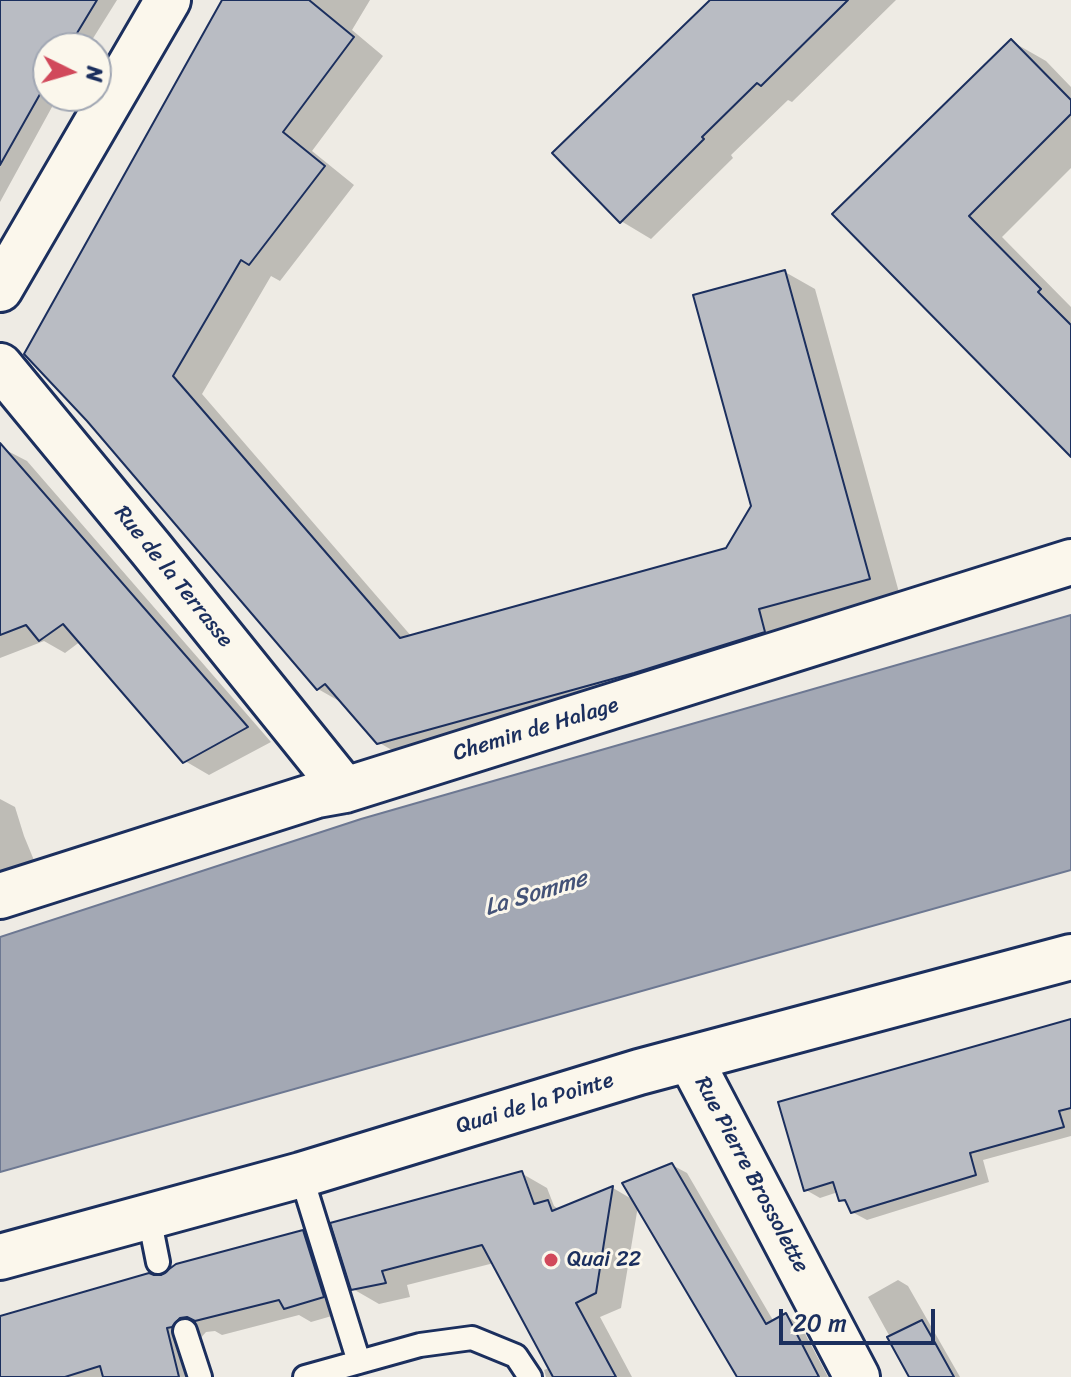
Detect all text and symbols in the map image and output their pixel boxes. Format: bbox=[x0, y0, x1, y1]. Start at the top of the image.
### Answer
north arrow bbox=[32, 32, 112, 112]
text: N bbox=[74, 65, 115, 83]
street label: Rue de la Terrasse bbox=[108, 501, 238, 653]
street label: Chemin de Halage bbox=[450, 692, 622, 768]
water label: La Somme bbox=[481, 865, 591, 923]
street label: Quai de la Pointe bbox=[453, 1068, 617, 1140]
street label: Rue Pierre Brossolette bbox=[688, 1073, 814, 1277]
place label: Quai 22 bbox=[567, 1247, 641, 1273]
marker: Quai 22 bbox=[542, 1251, 560, 1269]
scale bar bbox=[783, 1293, 939, 1343]
text: 20 m bbox=[793, 1302, 847, 1344]

